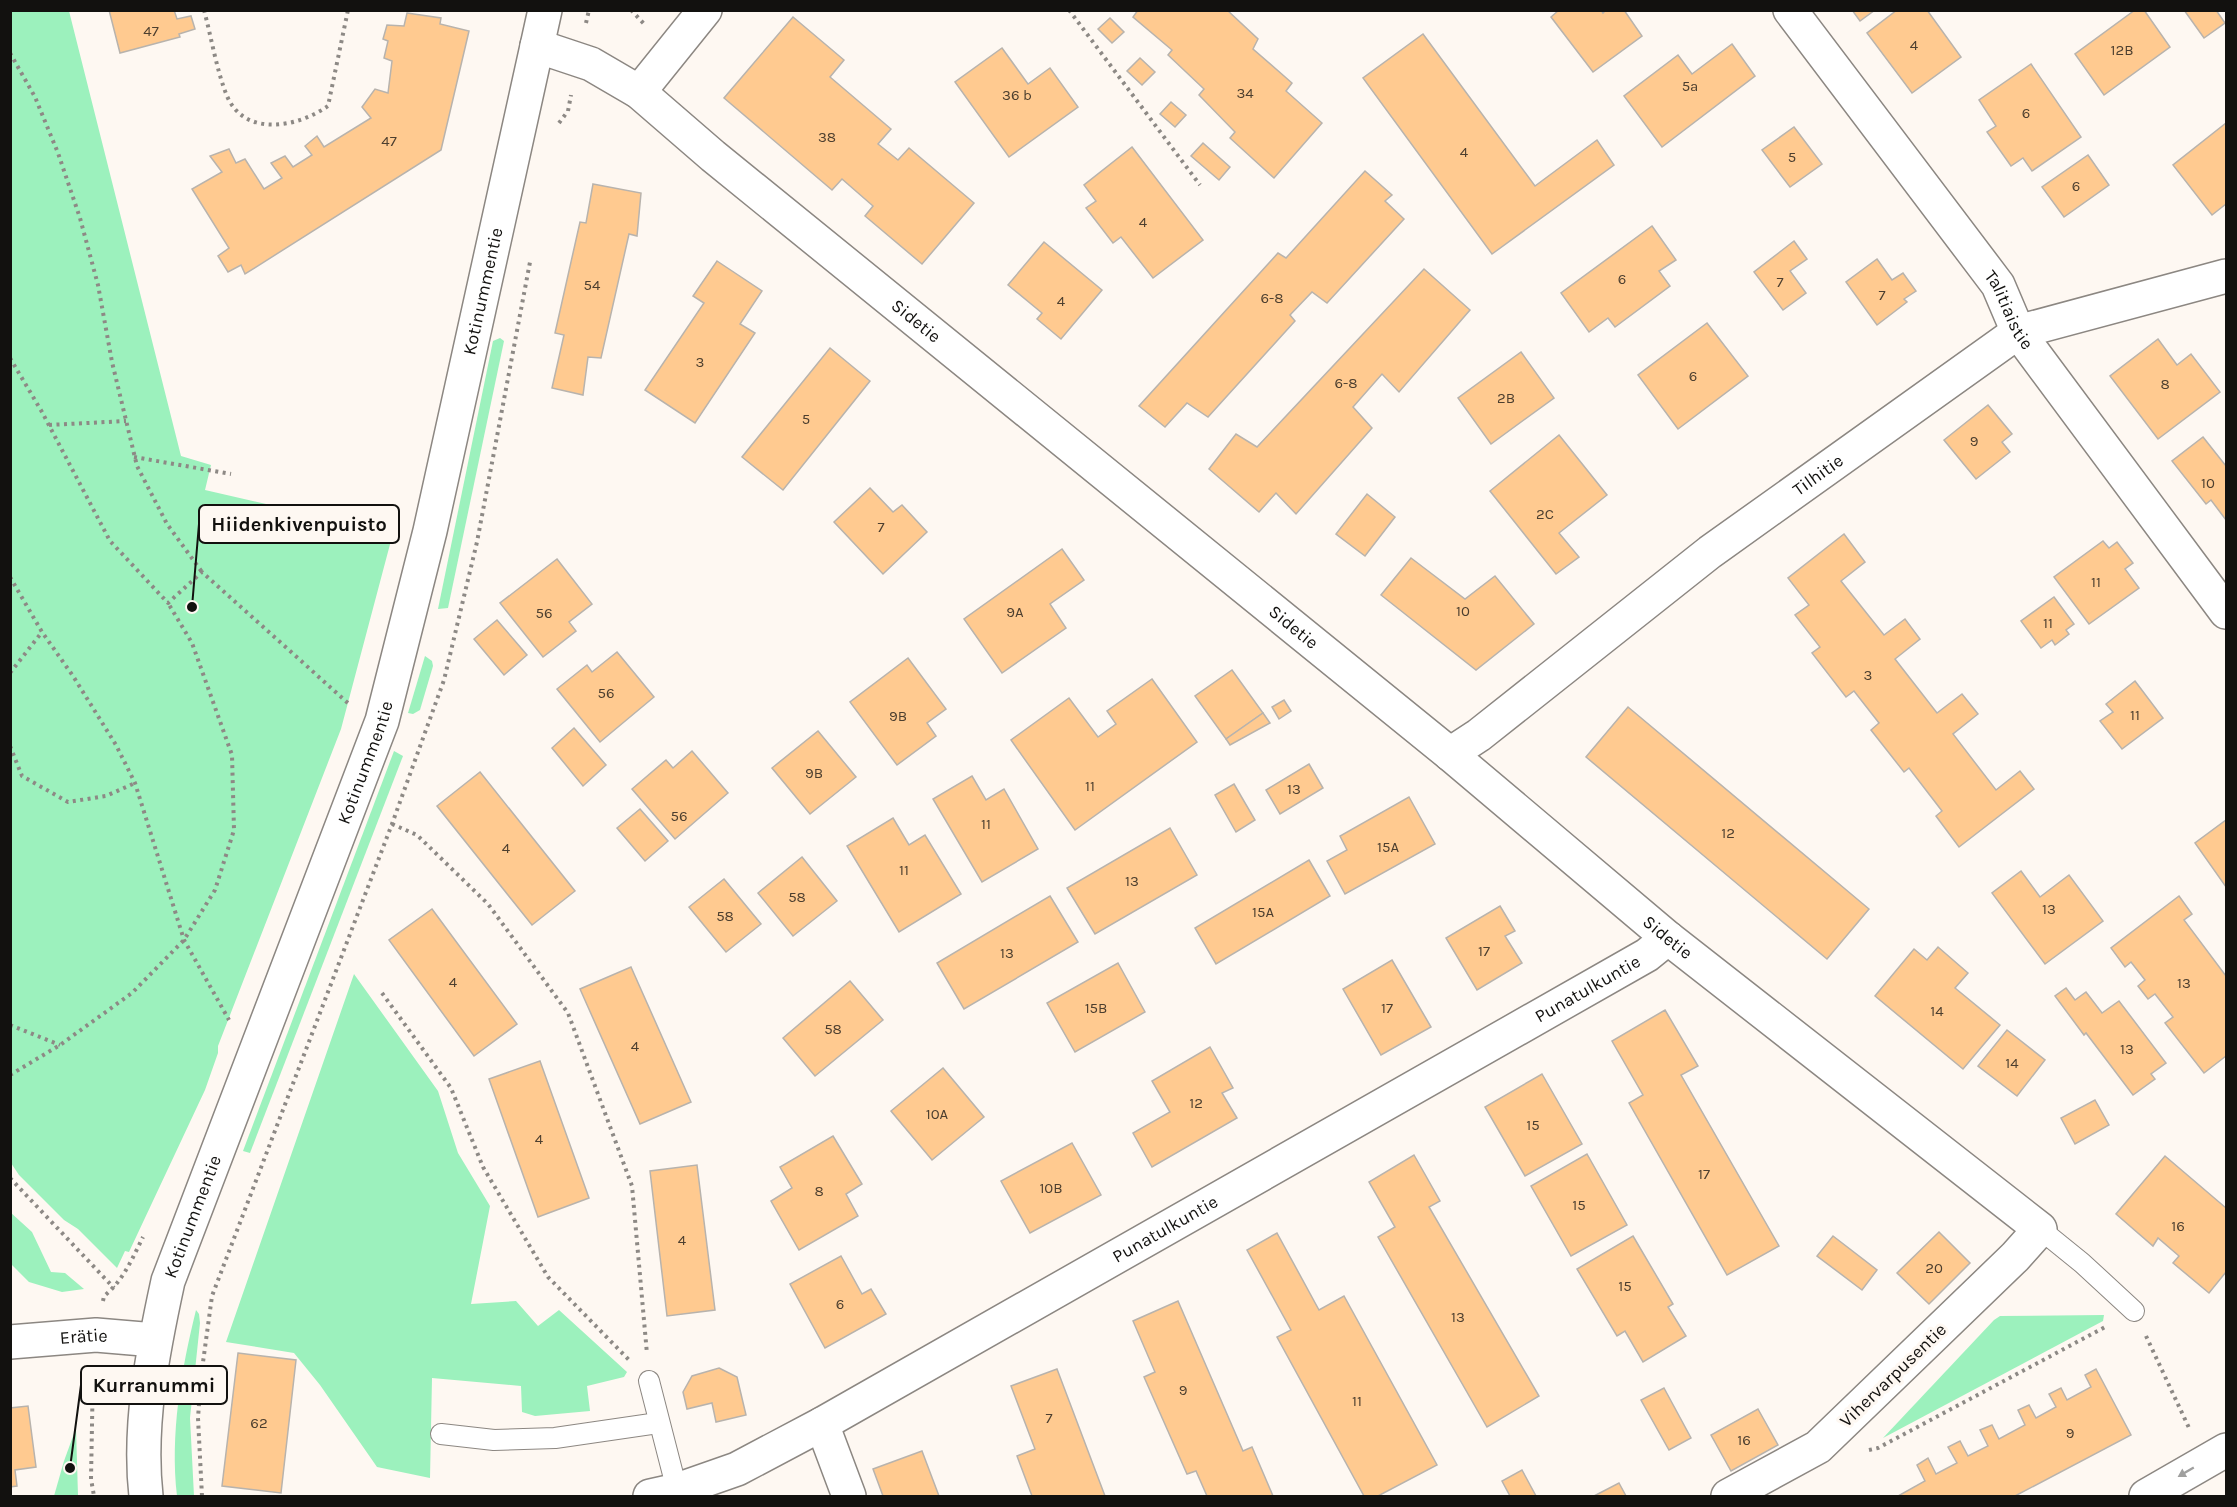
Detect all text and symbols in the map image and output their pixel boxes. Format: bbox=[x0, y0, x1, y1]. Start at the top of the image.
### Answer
house number: 47 bbox=[143, 22, 159, 40]
house number: 4 bbox=[1910, 36, 1919, 54]
house number: 12B bbox=[2111, 41, 2133, 59]
house number: 5a bbox=[1682, 77, 1698, 95]
house number: 34 bbox=[1236, 84, 1254, 102]
house number: 36 b bbox=[1002, 86, 1032, 104]
house number: 6 bbox=[2022, 104, 2030, 122]
house number: 38 bbox=[818, 128, 836, 146]
house number: 47 bbox=[381, 132, 397, 150]
house number: 4 bbox=[1460, 143, 1469, 161]
house number: 5 bbox=[1788, 148, 1796, 166]
house number: 6 bbox=[2072, 177, 2080, 195]
house number: 4 bbox=[1139, 213, 1148, 231]
street label: Kotinummentie bbox=[458, 226, 508, 357]
street label: Talitiaistie bbox=[1980, 266, 2038, 354]
house number: 6 bbox=[1618, 270, 1626, 288]
house number: 7 bbox=[1776, 273, 1784, 291]
house number: 54 bbox=[584, 276, 601, 294]
house number: 7 bbox=[1878, 286, 1886, 304]
house number: 6-8 bbox=[1260, 289, 1284, 307]
house number: 4 bbox=[1057, 292, 1066, 310]
street label: Sidetie bbox=[887, 294, 945, 348]
house number: 3 bbox=[696, 353, 704, 371]
house number: 6 bbox=[1689, 367, 1697, 385]
house number: 6-8 bbox=[1334, 374, 1358, 392]
house number: 8 bbox=[2160, 375, 2170, 393]
house number: 2B bbox=[1497, 389, 1515, 407]
house number: 5 bbox=[802, 410, 810, 428]
house number: 9 bbox=[1970, 432, 1978, 450]
street label: Tilhitie bbox=[1788, 449, 1848, 500]
house number: 10 bbox=[2201, 474, 2215, 492]
callout: Hiidenkivenpuisto bbox=[199, 505, 399, 543]
house number: 2C bbox=[1536, 505, 1554, 523]
text: Hiidenkivenpuisto bbox=[211, 513, 387, 536]
house number: 7 bbox=[877, 518, 885, 536]
house number: 11 bbox=[2091, 573, 2101, 591]
street label: Sidetie bbox=[1264, 600, 1323, 654]
house number: 10 bbox=[1456, 602, 1470, 620]
house number: 9A bbox=[1006, 603, 1024, 621]
house number: 56 bbox=[535, 604, 553, 622]
house number: 11 bbox=[2043, 614, 2053, 632]
house number: 3 bbox=[1864, 666, 1872, 684]
house number: 56 bbox=[597, 684, 615, 702]
street label: Kotinummentie bbox=[333, 699, 398, 827]
house number: 11 bbox=[2130, 706, 2140, 724]
house number: 9B bbox=[889, 707, 907, 725]
house number: 9B bbox=[805, 764, 823, 782]
house number: 11 bbox=[1085, 777, 1095, 795]
house number: 13 bbox=[1287, 780, 1301, 798]
house number: 56 bbox=[670, 807, 688, 825]
house number: 11 bbox=[981, 815, 991, 833]
house number: 12 bbox=[1721, 824, 1735, 842]
house number: 15A bbox=[1377, 838, 1399, 856]
house number: 4 bbox=[502, 839, 511, 857]
house number: 11 bbox=[899, 861, 909, 879]
house number: 13 bbox=[1125, 872, 1139, 890]
house number: 58 bbox=[788, 888, 806, 906]
house number: 13 bbox=[2042, 900, 2056, 918]
house number: 15A bbox=[1252, 903, 1274, 921]
house number: 58 bbox=[716, 907, 734, 925]
street label: Sidetie bbox=[1638, 911, 1697, 964]
house number: 17 bbox=[1478, 942, 1490, 960]
house number: 13 bbox=[1000, 944, 1014, 962]
street label: Punatulkuntie bbox=[1531, 950, 1644, 1027]
house number: 4 bbox=[449, 973, 458, 991]
house number: 13 bbox=[2177, 974, 2191, 992]
house number: 15B bbox=[1085, 999, 1107, 1017]
house number: 17 bbox=[1381, 999, 1393, 1017]
house number: 14 bbox=[1930, 1002, 1944, 1020]
house number: 58 bbox=[824, 1020, 842, 1038]
house number: 4 bbox=[631, 1037, 640, 1055]
house number: 13 bbox=[2120, 1040, 2134, 1058]
house number: 14 bbox=[2005, 1054, 2019, 1072]
house number: 12 bbox=[1189, 1094, 1203, 1112]
house number: 10A bbox=[926, 1105, 949, 1123]
house number: 15 bbox=[1526, 1116, 1540, 1134]
house number: 4 bbox=[535, 1130, 544, 1148]
street label: Kotinummentie bbox=[159, 1152, 226, 1281]
house number: 17 bbox=[1698, 1165, 1710, 1183]
house number: 10B bbox=[1039, 1179, 1063, 1197]
house number: 8 bbox=[814, 1182, 824, 1200]
street label: Punatulkuntie bbox=[1108, 1190, 1222, 1268]
house number: 15 bbox=[1572, 1196, 1586, 1214]
house number: 16 bbox=[2171, 1217, 2185, 1235]
house number: 4 bbox=[678, 1231, 687, 1249]
house number: 20 bbox=[1925, 1259, 1943, 1277]
house number: 15 bbox=[1618, 1277, 1632, 1295]
house number: 6 bbox=[836, 1295, 844, 1313]
house number: 13 bbox=[1451, 1308, 1465, 1326]
street label: Vihervarpusentie bbox=[1835, 1318, 1951, 1432]
street label: Erätie bbox=[59, 1324, 109, 1349]
callout: Kurranummi bbox=[81, 1366, 227, 1404]
text: Kurranummi bbox=[93, 1374, 215, 1397]
house number: 9 bbox=[1179, 1381, 1187, 1399]
house number: 11 bbox=[1352, 1392, 1362, 1410]
house number: 7 bbox=[1045, 1409, 1053, 1427]
house number: 62 bbox=[250, 1414, 268, 1432]
house number: 9 bbox=[2066, 1424, 2074, 1442]
house number: 16 bbox=[1737, 1431, 1751, 1449]
one-way arrow bbox=[2178, 1467, 2194, 1478]

